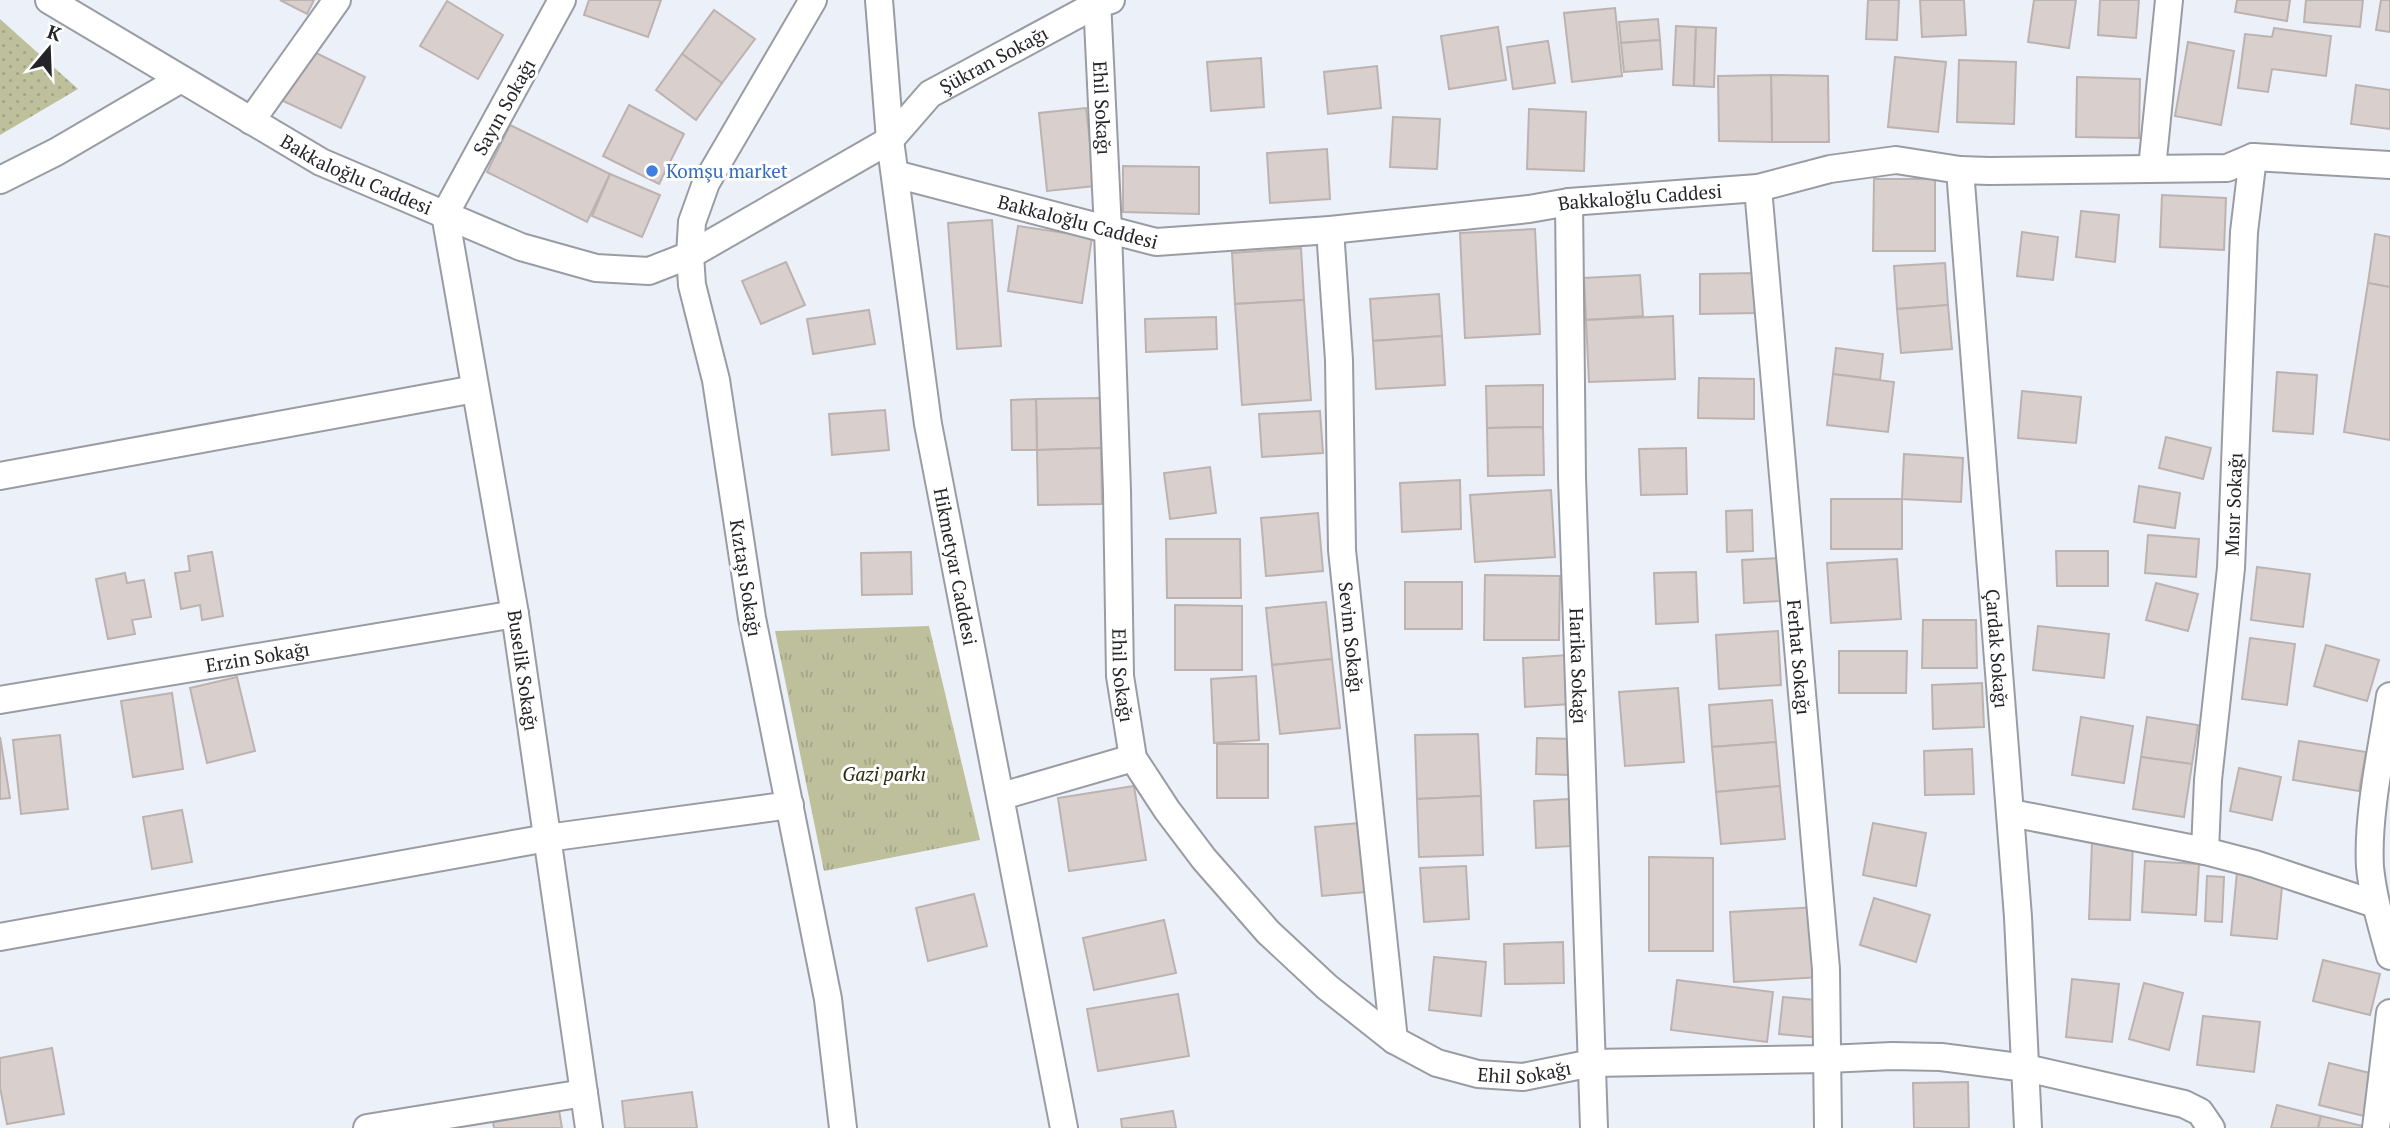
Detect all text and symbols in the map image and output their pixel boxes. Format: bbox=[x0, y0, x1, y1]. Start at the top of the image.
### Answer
north arrow bbox=[14, 14, 84, 84]
text: K bbox=[44, 18, 66, 47]
street label: Şükran Sokağı bbox=[935, 20, 1052, 99]
street label: Sayın Sokağı bbox=[467, 54, 540, 160]
street label: Ehil Sokağı bbox=[1088, 60, 1117, 155]
street label: Bakkaloğlu Caddesi bbox=[276, 128, 436, 220]
place label: Komşu market bbox=[666, 158, 788, 183]
marker: Komşu market bbox=[644, 163, 660, 179]
street label: Bakkaloğlu Caddesi bbox=[1556, 178, 1723, 216]
street label: Bakkaloğlu Caddesi bbox=[995, 188, 1161, 254]
street label: Mısır Sokağı bbox=[2218, 452, 2247, 557]
street label: Hikmetyar Caddesi bbox=[929, 485, 983, 647]
street label: Kıztaşı Sokağı bbox=[725, 517, 768, 638]
street label: Sevim Sokağı bbox=[1333, 580, 1370, 694]
street label: Çardak Sokağı bbox=[1981, 588, 2015, 709]
street label: Ferhat Sokağı bbox=[1782, 599, 1817, 716]
street label: Harika Sokağı bbox=[1564, 607, 1593, 724]
street label: Buselik Sokağı bbox=[503, 608, 545, 733]
street label: Ehil Sokağı bbox=[1107, 628, 1140, 724]
street label: Erzin Sokağı bbox=[203, 636, 311, 678]
park label: Gazi parkı bbox=[842, 761, 926, 786]
street label: Ehil Sokağı bbox=[1477, 1055, 1573, 1089]

